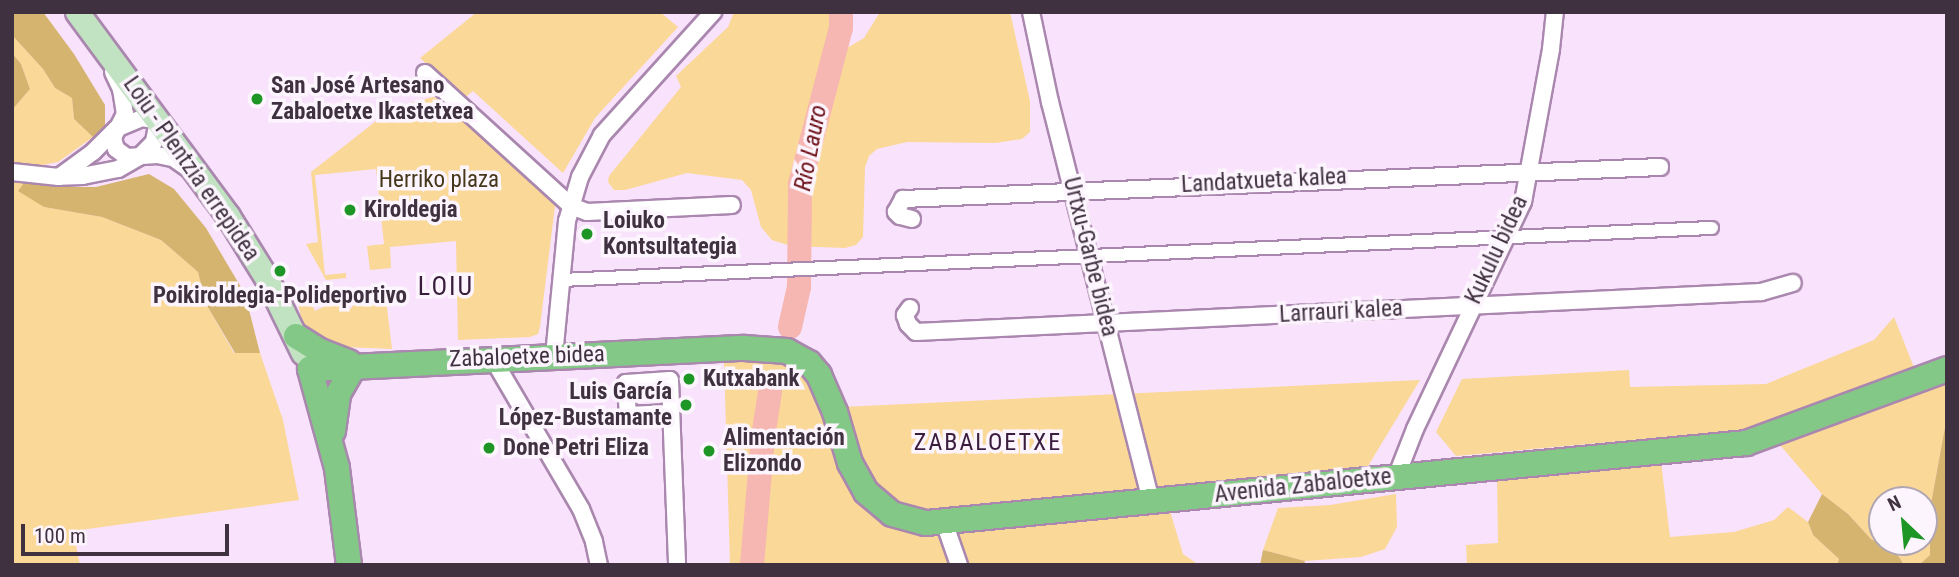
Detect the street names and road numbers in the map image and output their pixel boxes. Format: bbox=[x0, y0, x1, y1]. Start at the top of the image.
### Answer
street label: Loiu - Plentzia errepidea bbox=[117, 71, 265, 267]
street label: Landatxueta kalea bbox=[1180, 163, 1348, 199]
street label: Urtxu-Garbe bidea bbox=[1057, 175, 1123, 339]
street label: Kukulu bidea bbox=[1460, 191, 1534, 309]
street label: Larrauri kalea bbox=[1279, 295, 1403, 329]
street label: Zabaloetxe bidea bbox=[449, 340, 605, 374]
street label: Avenida Zabaloetxe bbox=[1213, 463, 1393, 509]

